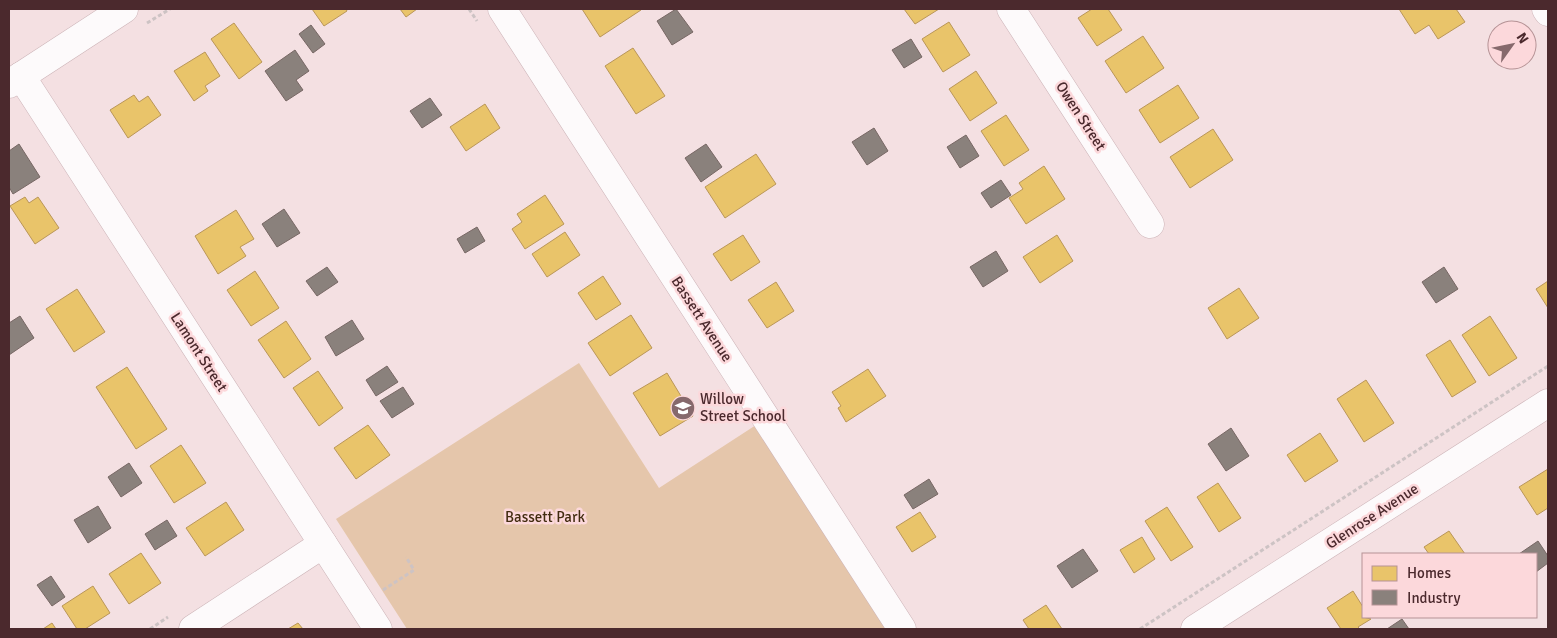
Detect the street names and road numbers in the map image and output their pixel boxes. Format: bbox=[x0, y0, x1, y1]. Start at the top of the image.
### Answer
street label: Owen Street bbox=[1052, 78, 1110, 154]
street label: Bassett Avenue bbox=[668, 273, 736, 365]
street label: Lamont Street bbox=[167, 309, 231, 395]
street label: Glenrose Avenue bbox=[1322, 479, 1422, 553]

